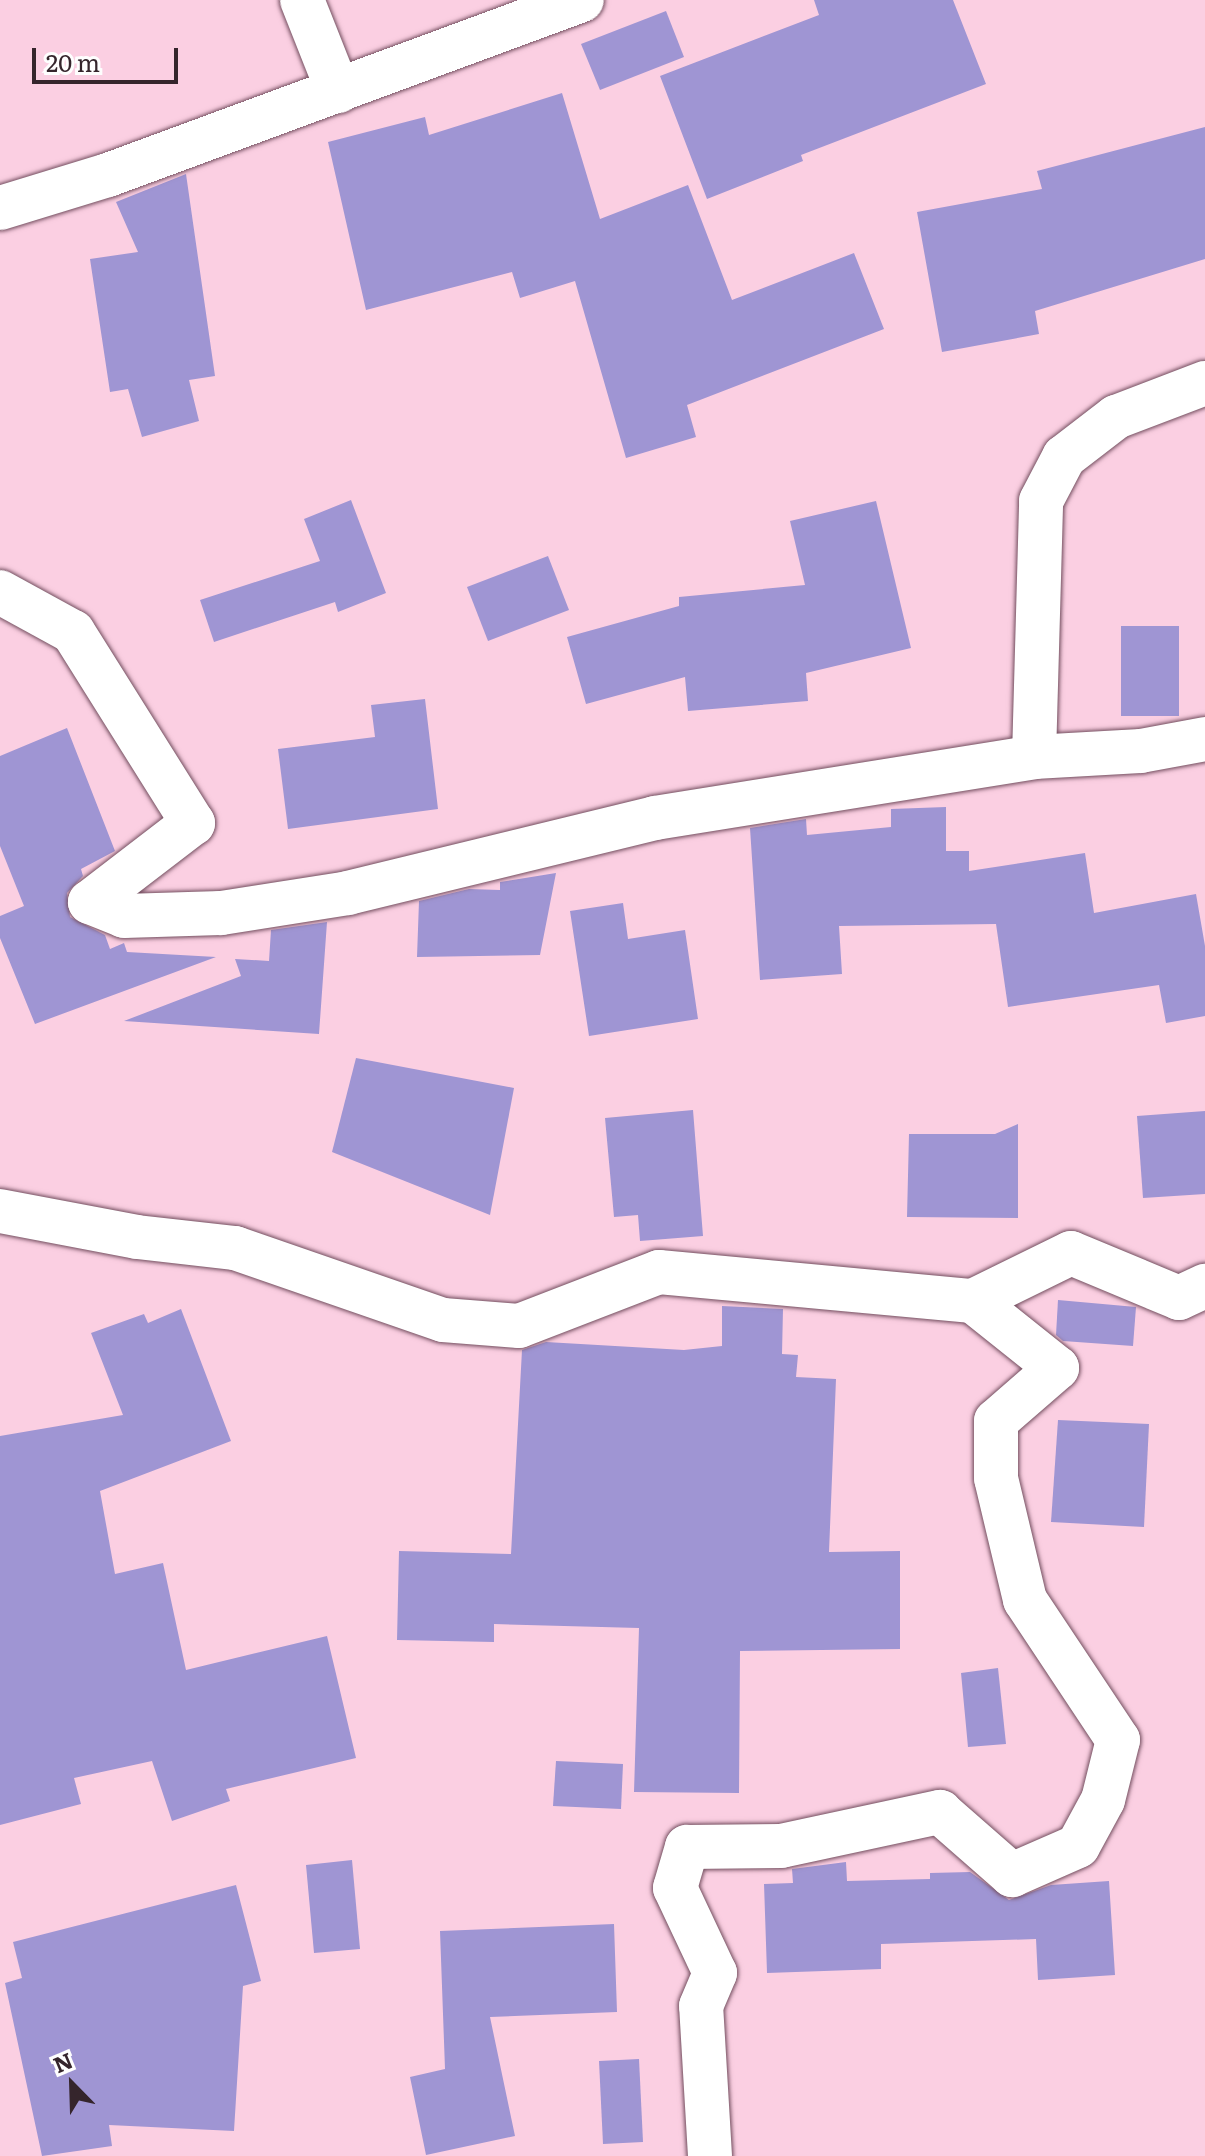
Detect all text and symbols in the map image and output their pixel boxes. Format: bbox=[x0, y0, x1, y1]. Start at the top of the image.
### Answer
scale bar bbox=[36, 32, 182, 82]
text: 20 m bbox=[46, 44, 100, 79]
text: N bbox=[47, 2043, 77, 2080]
north arrow bbox=[32, 2044, 112, 2124]

